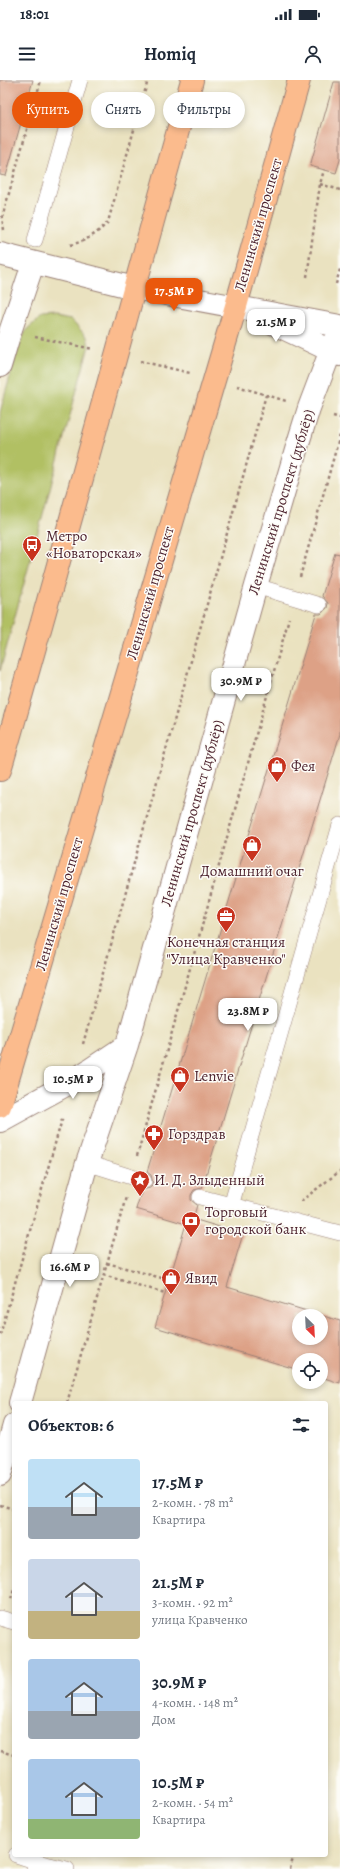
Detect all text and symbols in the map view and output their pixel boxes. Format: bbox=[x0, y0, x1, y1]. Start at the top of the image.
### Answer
text: 18:01 bbox=[20, 4, 49, 24]
text: Homiq bbox=[144, 42, 196, 66]
icon: menu bbox=[16, 43, 38, 65]
icon: person bbox=[302, 43, 324, 65]
chip: Купить bbox=[12, 92, 83, 128]
chip: Снять bbox=[91, 92, 155, 128]
chip: Фильтры bbox=[163, 92, 245, 128]
street label: Ленинский проспект bbox=[229, 156, 287, 294]
pin: 17.5M ₽ bbox=[137, 278, 211, 312]
text: 17.5M ₽ bbox=[154, 282, 194, 299]
pin: 21.5M ₽ bbox=[239, 309, 313, 343]
text: 21.5M ₽ bbox=[256, 313, 296, 330]
street label: Ленинский проспект (дублёр) bbox=[243, 407, 319, 597]
street label: Ленинский проспект bbox=[121, 524, 179, 662]
place label: Метро «Новаторская» bbox=[46, 526, 142, 563]
bus stop icon: Метро «Новаторская» bbox=[21, 534, 43, 562]
pin: 30.9M ₽ bbox=[204, 668, 278, 702]
text: 30.9M ₽ bbox=[220, 672, 262, 689]
street label: Ленинский проспект (дублёр) bbox=[156, 717, 228, 909]
shop icon: Фея bbox=[266, 755, 288, 783]
place label: Фея bbox=[291, 756, 315, 776]
shop icon: Домашний очаг bbox=[241, 834, 263, 862]
street label: Ленинский проспект bbox=[30, 835, 88, 973]
place label: Домашний очаг bbox=[200, 861, 305, 881]
office icon: Конечная станция "Улица Кравченко" bbox=[215, 905, 237, 933]
place label: Конечная станция "Улица Кравченко" bbox=[166, 932, 286, 969]
pin: 23.8M ₽ bbox=[211, 998, 285, 1032]
text: 23.8M ₽ bbox=[227, 1002, 269, 1019]
shop icon: Lenvie bbox=[169, 1065, 191, 1093]
pin: 10.5M ₽ bbox=[36, 1066, 110, 1100]
place label: Lenvie bbox=[194, 1066, 234, 1086]
text: 10.5M ₽ bbox=[53, 1070, 93, 1087]
pharmacy icon: Горздрав bbox=[143, 1123, 165, 1151]
place label: Горздрав bbox=[168, 1124, 226, 1144]
place icon: И. Д. Злыденный bbox=[129, 1169, 151, 1197]
place label: И. Д. Злыденный bbox=[154, 1170, 265, 1190]
place label: Торговый городской банк bbox=[205, 1202, 307, 1239]
bank icon: Торговый городской банк bbox=[180, 1210, 202, 1238]
pin: 16.6M ₽ bbox=[33, 1254, 107, 1288]
text: 16.6M ₽ bbox=[50, 1258, 90, 1275]
shop icon: Явид bbox=[160, 1267, 182, 1295]
place label: Явид bbox=[185, 1268, 217, 1288]
north arrow bbox=[292, 1309, 328, 1345]
map controls bbox=[292, 1309, 328, 1389]
button: locate bbox=[292, 1353, 328, 1389]
text: Объектов: 6 bbox=[28, 1414, 114, 1437]
icon: filters bbox=[290, 1414, 312, 1436]
text: 17.5M ₽ bbox=[152, 1471, 203, 1494]
icon: home bbox=[60, 1475, 108, 1523]
text: 2-комн. · 78 m² bbox=[152, 1494, 233, 1511]
text: Квартира bbox=[152, 1511, 206, 1528]
text: 21.5M ₽ bbox=[152, 1571, 204, 1594]
icon: home bbox=[60, 1575, 108, 1623]
text: 3-комн. · 92 m² bbox=[152, 1594, 233, 1611]
text: улица Кравченко bbox=[152, 1611, 248, 1628]
text: 30.9M ₽ bbox=[152, 1671, 206, 1694]
icon: home bbox=[60, 1675, 108, 1723]
text: 4-комн. · 148 m² bbox=[152, 1694, 238, 1711]
text: Дом bbox=[152, 1711, 176, 1728]
text: 10.5M ₽ bbox=[152, 1771, 204, 1794]
icon: home bbox=[60, 1775, 108, 1823]
text: 2-комн. · 54 m² bbox=[152, 1794, 233, 1811]
text: Квартира bbox=[152, 1811, 206, 1828]

